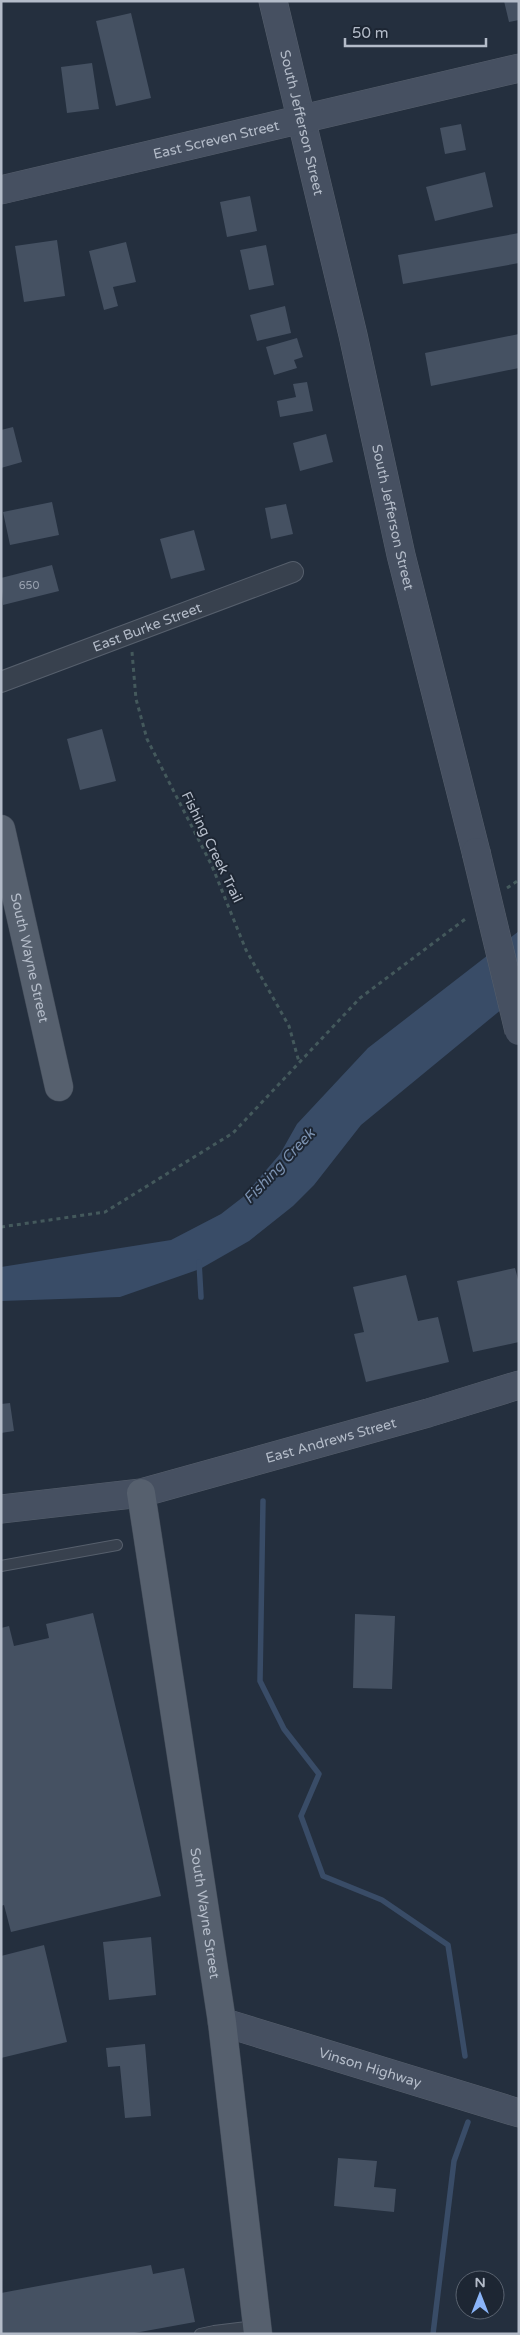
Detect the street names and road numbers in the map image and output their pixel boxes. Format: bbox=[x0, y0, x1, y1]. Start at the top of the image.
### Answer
street label: South Jefferson Street bbox=[277, 48, 328, 198]
street label: East Screven Street bbox=[151, 116, 281, 162]
street label: South Jefferson Street bbox=[369, 443, 418, 592]
street label: East Burke Street bbox=[90, 599, 204, 655]
street label: Fishing Creek Trail bbox=[178, 789, 246, 905]
street label: South Wayne Street bbox=[7, 891, 53, 1025]
street label: East Andrews Street bbox=[264, 1414, 399, 1466]
street label: South Wayne Street bbox=[187, 1846, 224, 1980]
street label: Vinson Highway bbox=[317, 2044, 424, 2091]

